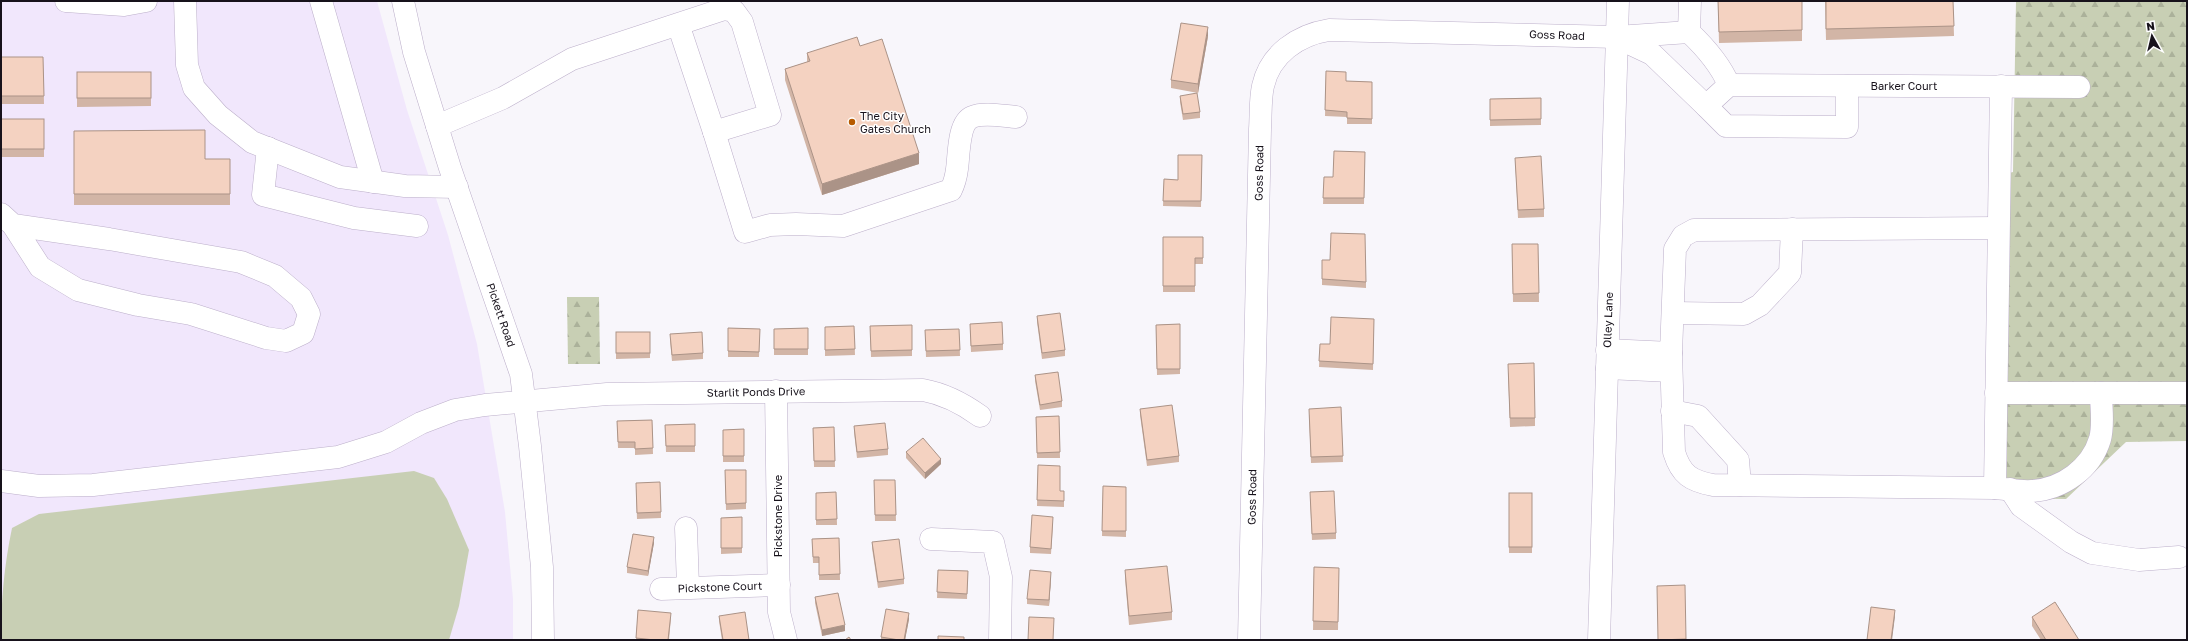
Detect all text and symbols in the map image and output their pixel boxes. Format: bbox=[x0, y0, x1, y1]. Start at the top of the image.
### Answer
north arrow bbox=[2132, 16, 2172, 56]
text: N bbox=[2145, 19, 2156, 33]
street label: Goss Road bbox=[1529, 27, 1585, 42]
street label: Barker Court bbox=[1871, 79, 1937, 92]
place label: The City Gates Church bbox=[860, 109, 931, 135]
marker: The City Gates Church bbox=[847, 117, 857, 127]
street label: Goss Road bbox=[1252, 145, 1265, 201]
street label: Pickett Road bbox=[484, 281, 519, 349]
street label: Olley Lane bbox=[1600, 292, 1615, 348]
street label: Starlit Ponds Drive bbox=[707, 384, 805, 399]
street label: Goss Road bbox=[1245, 469, 1258, 525]
street label: Pickstone Drive bbox=[771, 475, 784, 557]
street label: Pickstone Court bbox=[677, 579, 763, 594]

